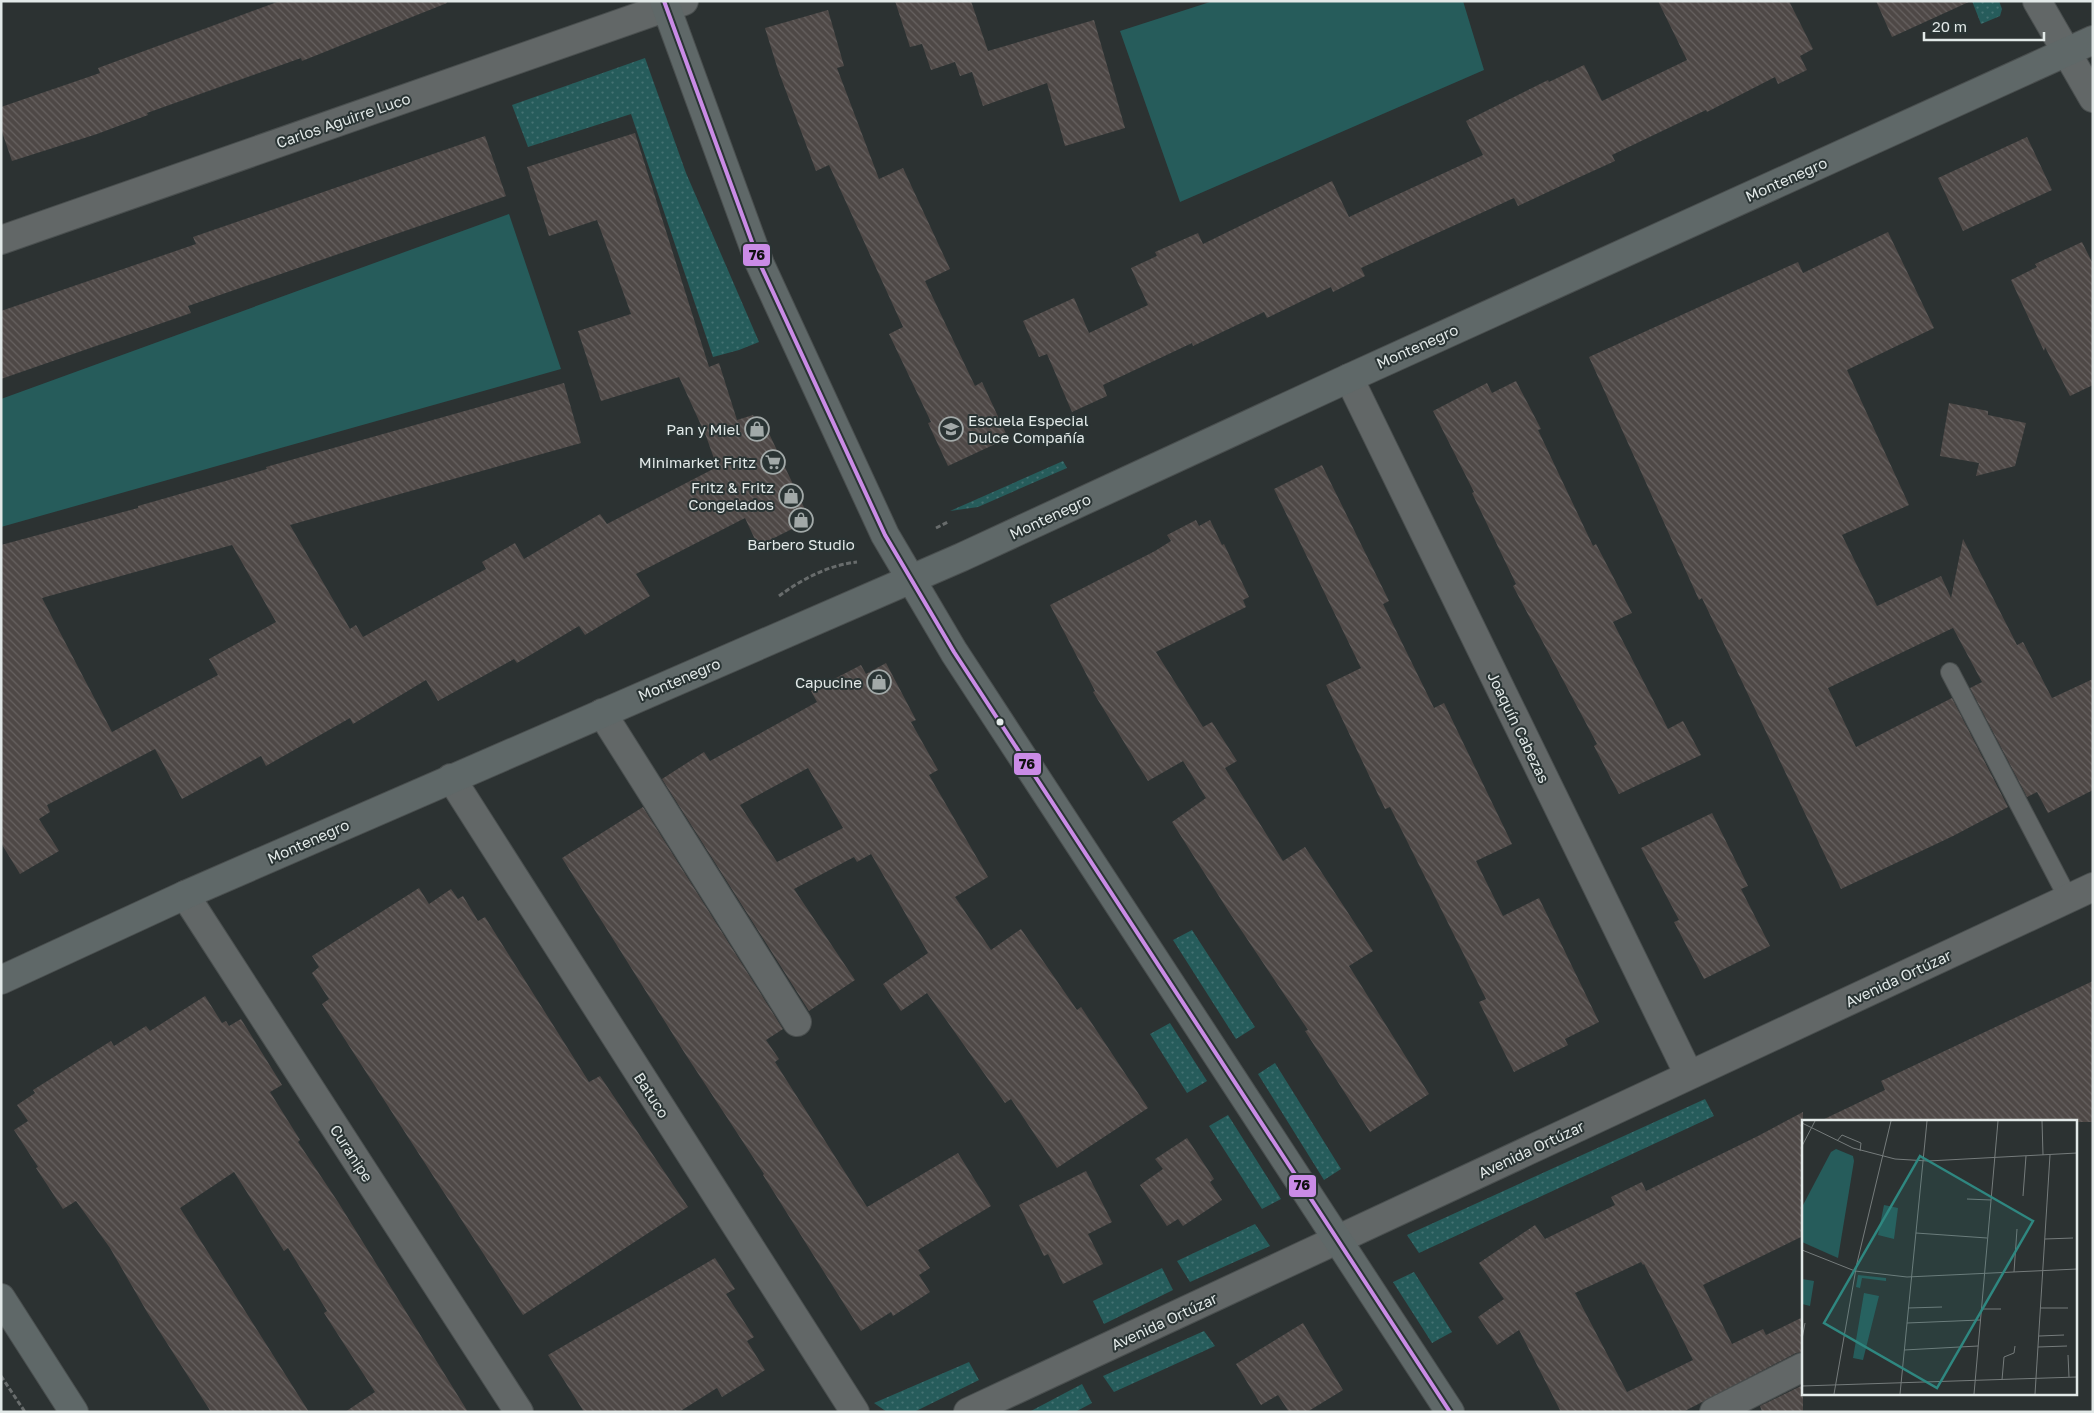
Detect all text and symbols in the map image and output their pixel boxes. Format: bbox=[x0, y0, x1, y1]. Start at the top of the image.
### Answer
scale bar bbox=[1924, 10, 2044, 42]
text: 20 m bbox=[1932, 17, 1967, 35]
street label: Carlos Aguirre Luco bbox=[274, 89, 412, 151]
street label: Montenegro bbox=[1742, 153, 1830, 205]
line badge: 76 bbox=[742, 243, 771, 267]
text: 76 bbox=[749, 246, 765, 263]
street label: Montenegro bbox=[1373, 320, 1461, 372]
place label: Escuela Especial Dulce Compañía bbox=[968, 411, 1089, 446]
shop icon: Pan y Miel bbox=[744, 416, 770, 442]
school or university icon: Escuela Especial Dulce Compañía bbox=[938, 416, 964, 442]
place label: Pan y Miel bbox=[666, 420, 740, 438]
supermarket icon: Minimarket Fritz bbox=[760, 449, 786, 475]
place label: Minimarket Fritz bbox=[639, 453, 756, 471]
place label: Fritz & Fritz Congelados bbox=[688, 478, 774, 513]
shop icon: Fritz & Fritz Congelados bbox=[778, 483, 804, 509]
street label: Montenegro bbox=[1007, 489, 1093, 543]
shop icon: Barbero Studio bbox=[788, 507, 814, 533]
place label: Barbero Studio bbox=[747, 535, 855, 553]
street label: Montenegro bbox=[635, 654, 723, 704]
street label: Joaquín Cabezas bbox=[1484, 668, 1554, 786]
shop icon: Capucine bbox=[866, 669, 892, 695]
place label: Capucine bbox=[795, 673, 862, 691]
unlabelled marker bbox=[995, 717, 1005, 727]
line badge: 76 bbox=[1013, 752, 1042, 776]
text: 76 bbox=[1019, 755, 1035, 772]
street label: Montenegro bbox=[264, 815, 352, 867]
street label: Avenida Ortúzar bbox=[1842, 945, 1954, 1010]
street label: Batuco bbox=[631, 1069, 673, 1121]
street label: Avenida Ortúzar bbox=[1475, 1116, 1587, 1181]
inset map bbox=[1802, 1120, 2076, 1396]
street label: Curanipe bbox=[327, 1121, 377, 1185]
line badge: 76 bbox=[1288, 1174, 1317, 1198]
text: 76 bbox=[1294, 1176, 1310, 1193]
street label: Avenida Ortúzar bbox=[1108, 1288, 1220, 1353]

